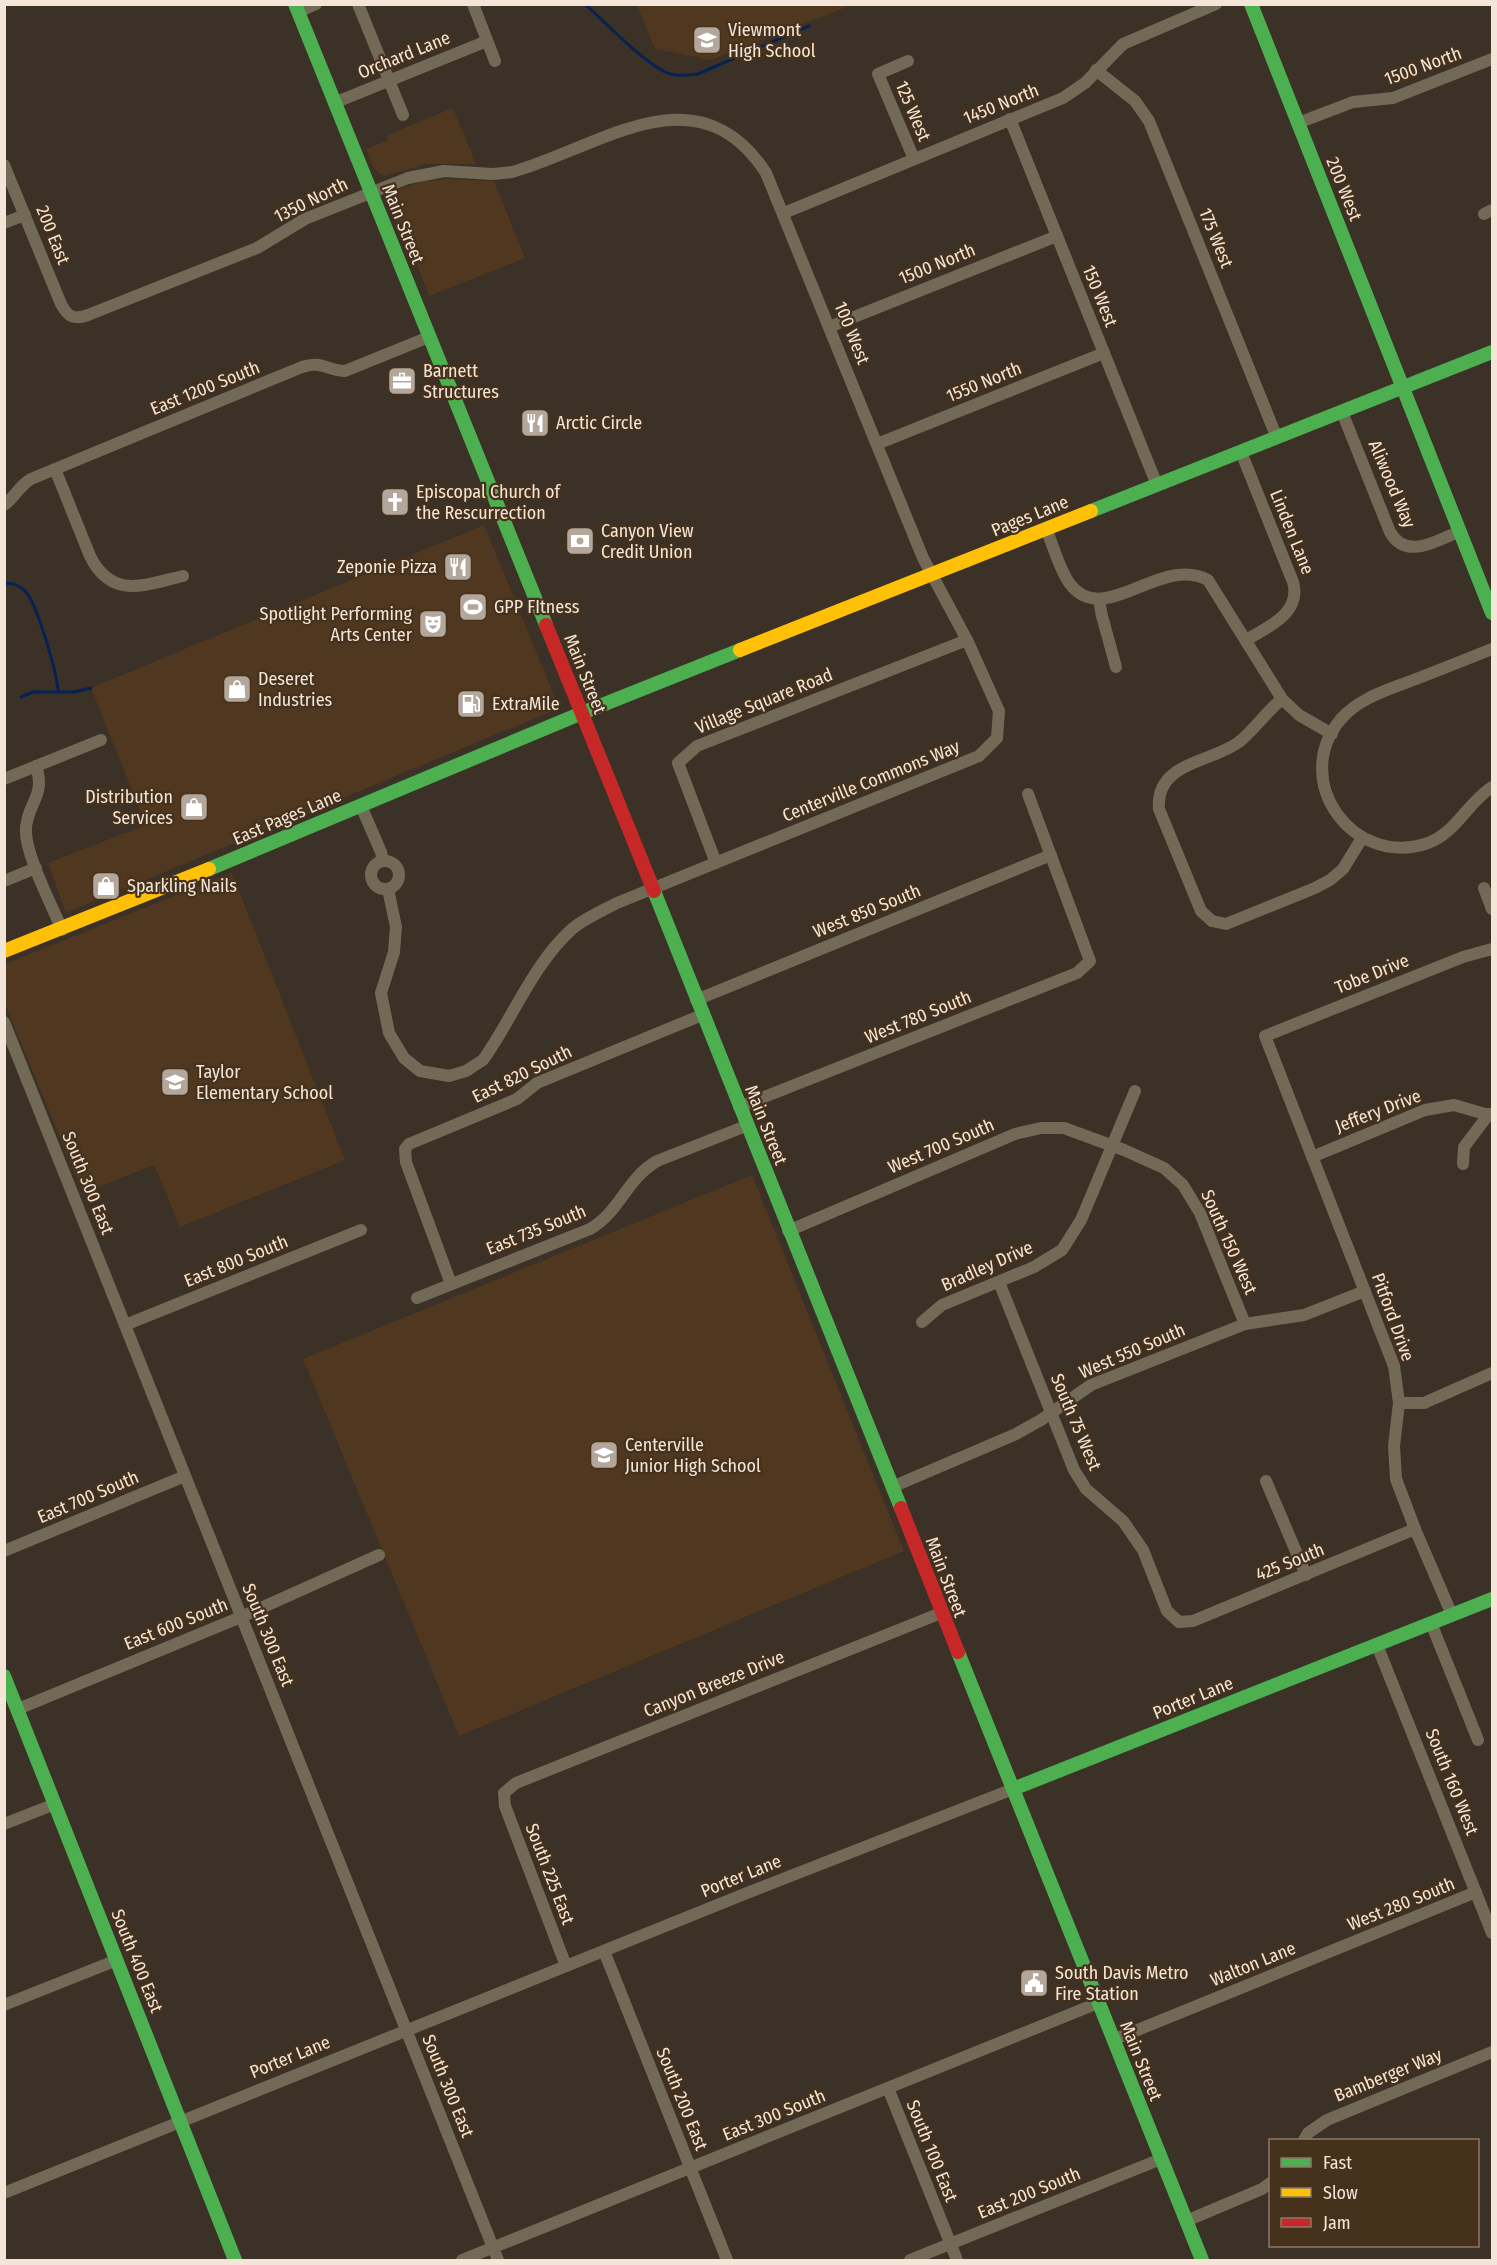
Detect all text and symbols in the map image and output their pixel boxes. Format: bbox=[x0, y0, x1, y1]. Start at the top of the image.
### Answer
place label: Viewmont High School bbox=[728, 19, 816, 62]
school or university icon: Viewmont High School bbox=[691, 24, 723, 56]
street label: Orchard Lane bbox=[355, 26, 454, 84]
street label: 1500 North bbox=[1381, 42, 1465, 90]
street label: 125 West bbox=[891, 78, 936, 144]
street label: 1450 North bbox=[960, 79, 1042, 129]
street label: 200 West bbox=[1321, 154, 1367, 224]
street label: 1350 North bbox=[271, 173, 351, 227]
street label: Main Street bbox=[377, 181, 429, 267]
street label: 200 East bbox=[31, 202, 75, 268]
street label: 175 West bbox=[1194, 205, 1238, 271]
street label: 1500 North bbox=[896, 239, 978, 289]
street label: 150 West bbox=[1078, 262, 1122, 330]
street label: 100 West bbox=[829, 298, 875, 368]
street label: East 1200 South bbox=[147, 356, 263, 420]
street label: 1550 North bbox=[943, 357, 1025, 407]
place label: Barnett Structures bbox=[423, 360, 499, 403]
office icon: Barnett Structures bbox=[386, 365, 418, 397]
restaurant icon: Arctic Circle bbox=[519, 407, 551, 439]
place label: Arctic Circle bbox=[556, 412, 642, 434]
street label: Aliwood Way bbox=[1364, 437, 1420, 531]
place label: Episcopal Church of the Rescurrection bbox=[416, 481, 561, 524]
church icon: Episcopal Church of the Rescurrection bbox=[379, 486, 411, 518]
street label: Linden Lane bbox=[1265, 486, 1319, 578]
street label: Pages Lane bbox=[988, 491, 1072, 541]
place label: Canyon View Credit Union bbox=[601, 520, 694, 563]
bank icon: Canyon View Credit Union bbox=[564, 525, 596, 557]
restaurant icon: Zeponie Pizza bbox=[442, 551, 474, 583]
place label: Zeponie Pizza bbox=[337, 556, 437, 578]
sports icon: GPP FItness bbox=[457, 591, 489, 623]
place label: GPP FItness bbox=[494, 596, 580, 618]
place label: Spotlight Performing Arts Center bbox=[260, 603, 413, 646]
theatre icon: Spotlight Performing Arts Center bbox=[417, 608, 449, 640]
street label: Main Street bbox=[559, 631, 611, 717]
street label: Village Square Road bbox=[692, 663, 836, 739]
place label: Deseret Industries bbox=[258, 668, 333, 711]
shop icon: Deseret Industries bbox=[221, 673, 253, 705]
fuel station icon: ExtraMile bbox=[455, 688, 487, 720]
place label: ExtraMile bbox=[492, 693, 560, 715]
street label: Centerville Commons Way bbox=[779, 735, 963, 827]
street label: East Pages Lane bbox=[229, 784, 345, 850]
place label: Distribution Services bbox=[85, 786, 173, 829]
shop icon: Distribution Services bbox=[178, 791, 210, 823]
shop icon: Sparkling Nails bbox=[90, 870, 122, 902]
place label: Sparkling Nails bbox=[127, 875, 237, 897]
street label: West 850 South bbox=[810, 879, 924, 943]
street label: Tobe Drive bbox=[1332, 949, 1412, 999]
street label: West 780 South bbox=[862, 986, 974, 1048]
street label: East 820 South bbox=[468, 1040, 576, 1108]
place label: Taylor Elementary School bbox=[196, 1061, 333, 1104]
school or university icon: Taylor Elementary School bbox=[159, 1066, 191, 1098]
street label: Main Street bbox=[740, 1082, 792, 1168]
street label: Jeffery Drive bbox=[1332, 1085, 1424, 1137]
street label: West 700 South bbox=[885, 1114, 997, 1178]
street label: South 300 East bbox=[57, 1128, 119, 1238]
street label: South 150 West bbox=[1196, 1186, 1262, 1298]
street label: East 735 South bbox=[483, 1200, 589, 1260]
street label: East 800 South bbox=[181, 1230, 291, 1292]
street label: Bradley Drive bbox=[938, 1236, 1036, 1296]
street label: Pitford Drive bbox=[1367, 1270, 1419, 1364]
street label: West 550 South bbox=[1076, 1319, 1188, 1383]
street label: South 75 West bbox=[1046, 1370, 1106, 1474]
place label: Centerville Junior High School bbox=[625, 1434, 761, 1477]
school or university icon: Centerville Junior High School bbox=[588, 1439, 620, 1471]
street label: East 700 South bbox=[34, 1466, 142, 1528]
street label: Main Street bbox=[921, 1534, 971, 1620]
street label: 425 South bbox=[1252, 1538, 1328, 1586]
street label: South 300 East bbox=[237, 1580, 299, 1690]
street label: East 600 South bbox=[121, 1593, 231, 1655]
street label: Canyon Breeze Drive bbox=[640, 1646, 788, 1722]
street label: Porter Lane bbox=[1150, 1672, 1236, 1724]
street label: South 160 West bbox=[1421, 1726, 1483, 1838]
street label: South 225 East bbox=[521, 1820, 579, 1928]
street label: Porter Lane bbox=[698, 1850, 784, 1902]
street label: West 280 South bbox=[1344, 1872, 1458, 1936]
street label: South 400 East bbox=[106, 1906, 168, 2016]
street label: Walton Lane bbox=[1207, 1937, 1299, 1991]
place label: South Davis Metro Fire Station bbox=[1055, 1962, 1189, 2005]
public building icon: South Davis Metro Fire Station bbox=[1018, 1967, 1050, 1999]
street label: Main Street bbox=[1115, 2018, 1167, 2104]
street label: Porter Lane bbox=[247, 2031, 333, 2083]
street label: South 300 East bbox=[417, 2031, 479, 2141]
street label: Bamberger Way bbox=[1331, 2043, 1445, 2107]
street label: South 200 East bbox=[651, 2044, 713, 2154]
street label: East 300 South bbox=[719, 2084, 829, 2146]
street label: South 100 East bbox=[902, 2097, 962, 2205]
legend bbox=[1269, 2139, 1479, 2247]
text: Fast bbox=[1323, 2152, 1352, 2174]
street label: East 200 South bbox=[974, 2162, 1084, 2224]
text: Slow bbox=[1323, 2182, 1358, 2204]
text: Jam bbox=[1323, 2212, 1351, 2234]

